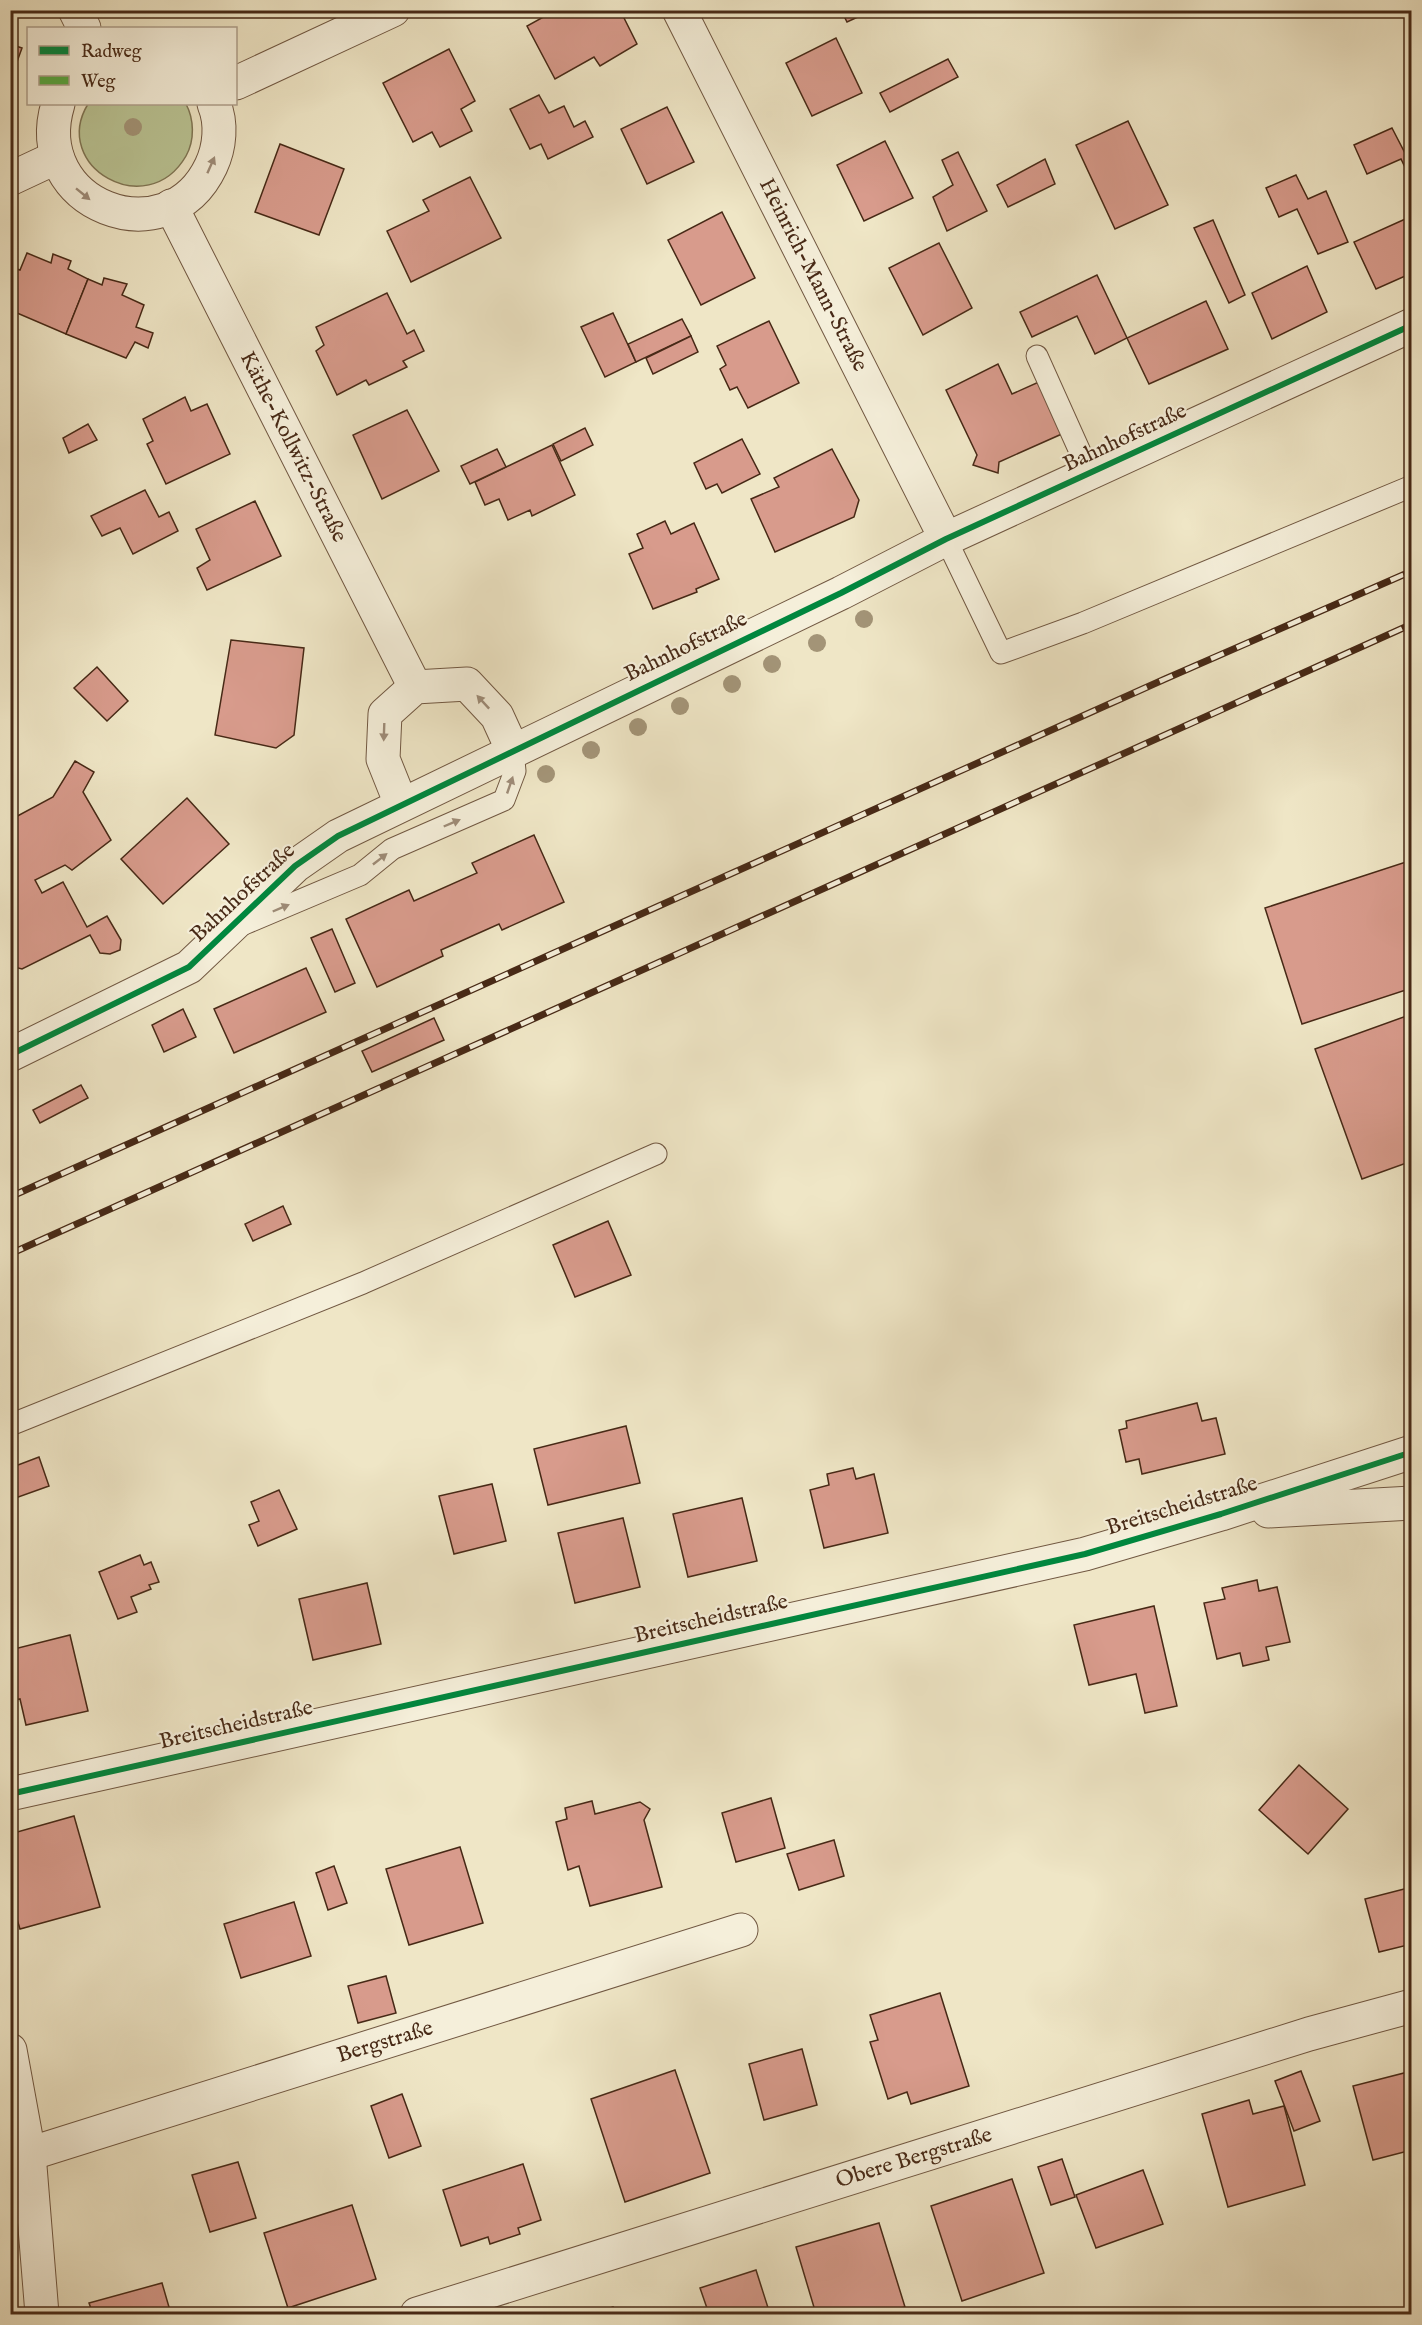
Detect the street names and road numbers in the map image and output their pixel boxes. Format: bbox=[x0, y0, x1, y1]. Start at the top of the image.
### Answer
street label: Heinrich-Mann-Straße bbox=[752, 174, 874, 376]
street label: Käthe-Kollwitz-Straße bbox=[233, 347, 353, 547]
street label: Bahnhofstraße bbox=[1059, 397, 1191, 479]
street label: Bahnhofstraße bbox=[620, 605, 752, 689]
street label: Bahnhofstraße bbox=[185, 837, 301, 949]
street label: Breitscheidstraße bbox=[1103, 1470, 1261, 1542]
street label: Breitscheidstraße bbox=[631, 1588, 791, 1650]
street label: Breitscheidstraße bbox=[156, 1694, 316, 1756]
street label: Bergstraße bbox=[334, 2014, 436, 2070]
street label: Obere Bergstraße bbox=[832, 2121, 996, 2195]

